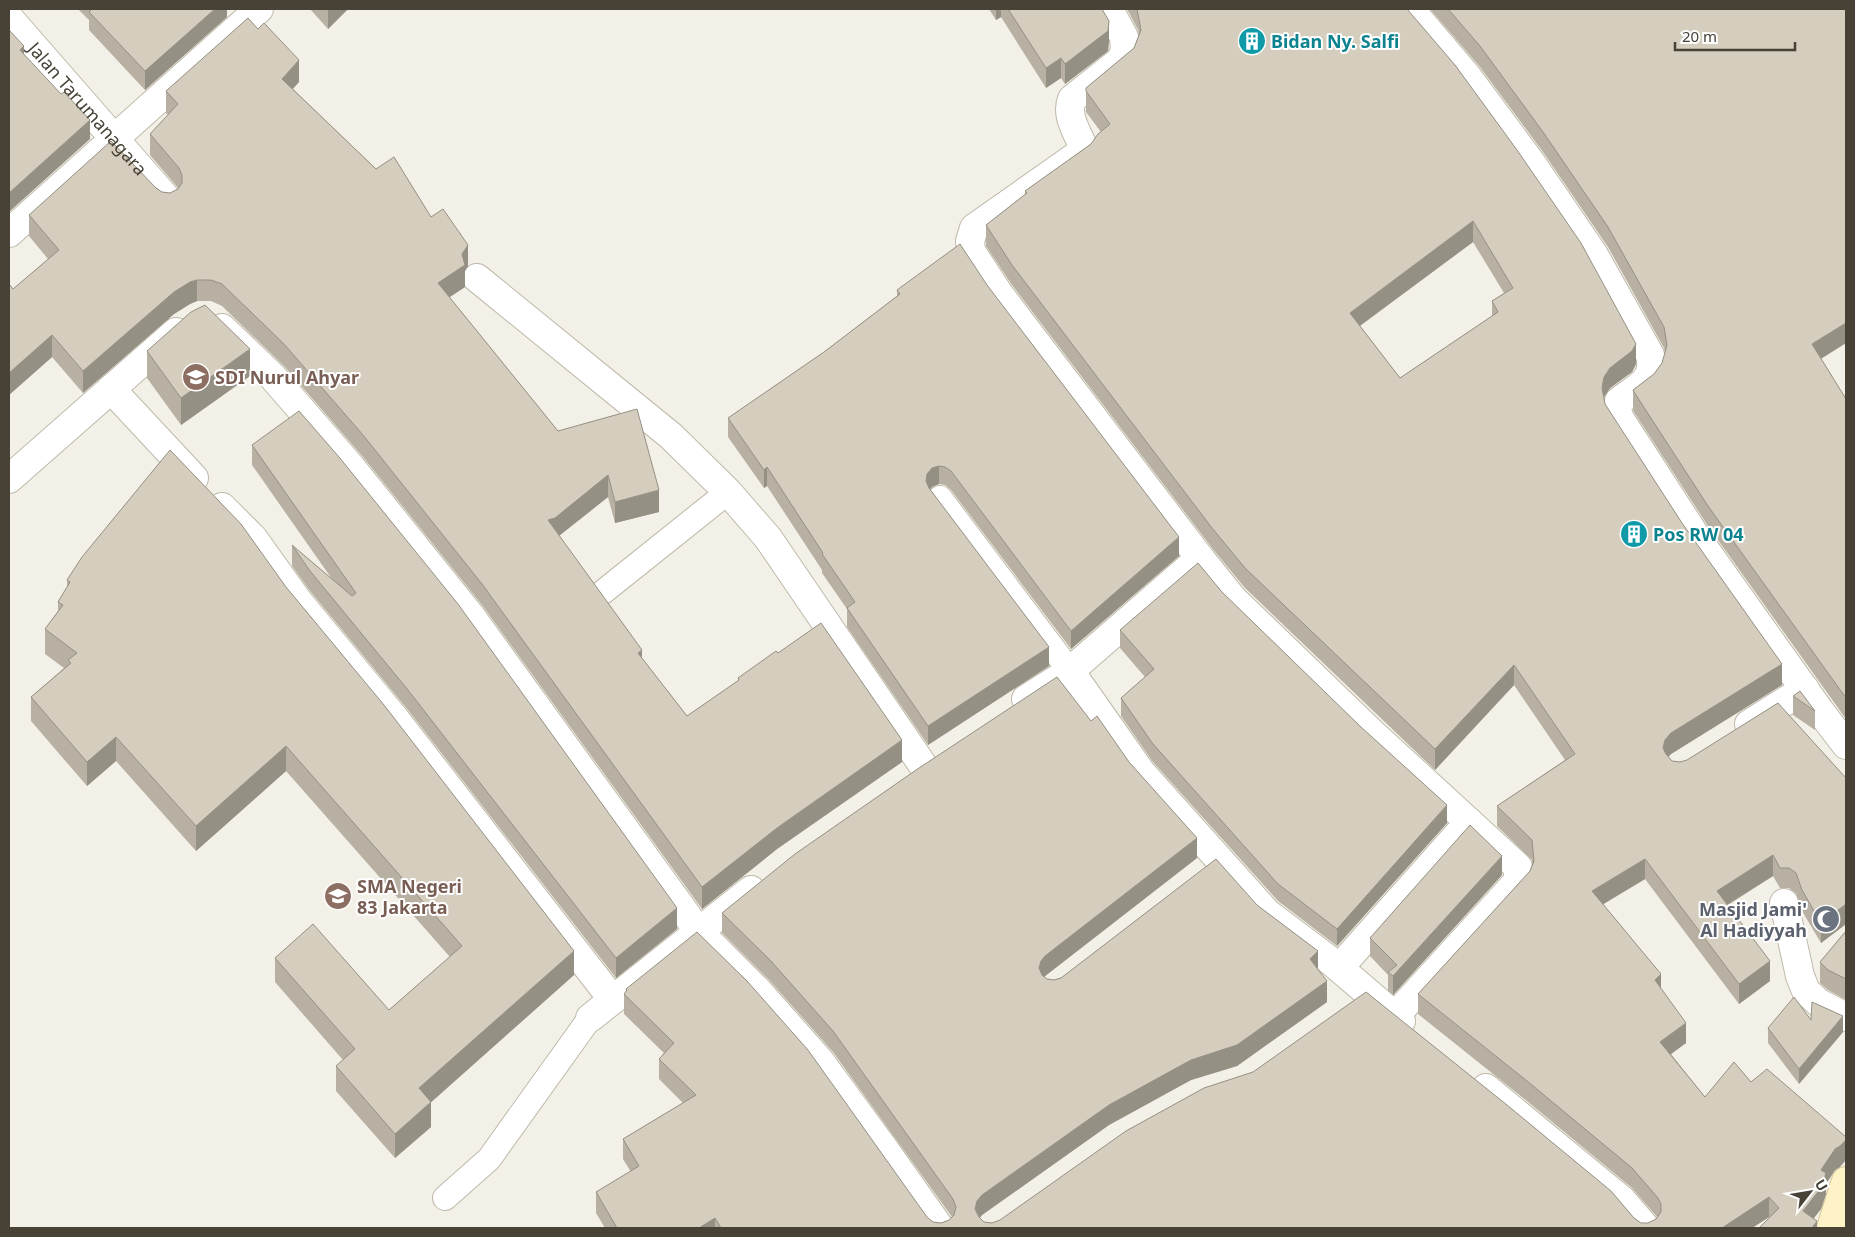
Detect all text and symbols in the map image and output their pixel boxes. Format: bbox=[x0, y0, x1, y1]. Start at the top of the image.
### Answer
scale bar bbox=[1675, 20, 1795, 52]
building icon: Bidan Ny. Salfi bbox=[1237, 26, 1267, 56]
text: 20 m bbox=[1682, 26, 1717, 46]
place label: Bidan Ny. Salfi bbox=[1271, 29, 1399, 53]
street label: Jalan Tarumanagara bbox=[22, 35, 153, 180]
school or university icon: SDI Nurul Ahyar bbox=[181, 362, 211, 392]
place label: SDI Nurul Ahyar bbox=[215, 365, 359, 389]
building icon: Pos RW 04 bbox=[1619, 519, 1649, 549]
place label: Pos RW 04 bbox=[1653, 522, 1744, 546]
place label: SMA Negeri 83 Jakarta bbox=[357, 874, 462, 919]
school or university icon: SMA Negeri 83 Jakarta bbox=[323, 881, 353, 911]
place label: Masjid Jami' Al Hadiyyah bbox=[1699, 897, 1807, 942]
mosque icon: Masjid Jami' Al Hadiyyah bbox=[1811, 904, 1841, 934]
north arrow bbox=[1785, 1167, 1835, 1217]
text: U bbox=[1811, 1176, 1832, 1194]

